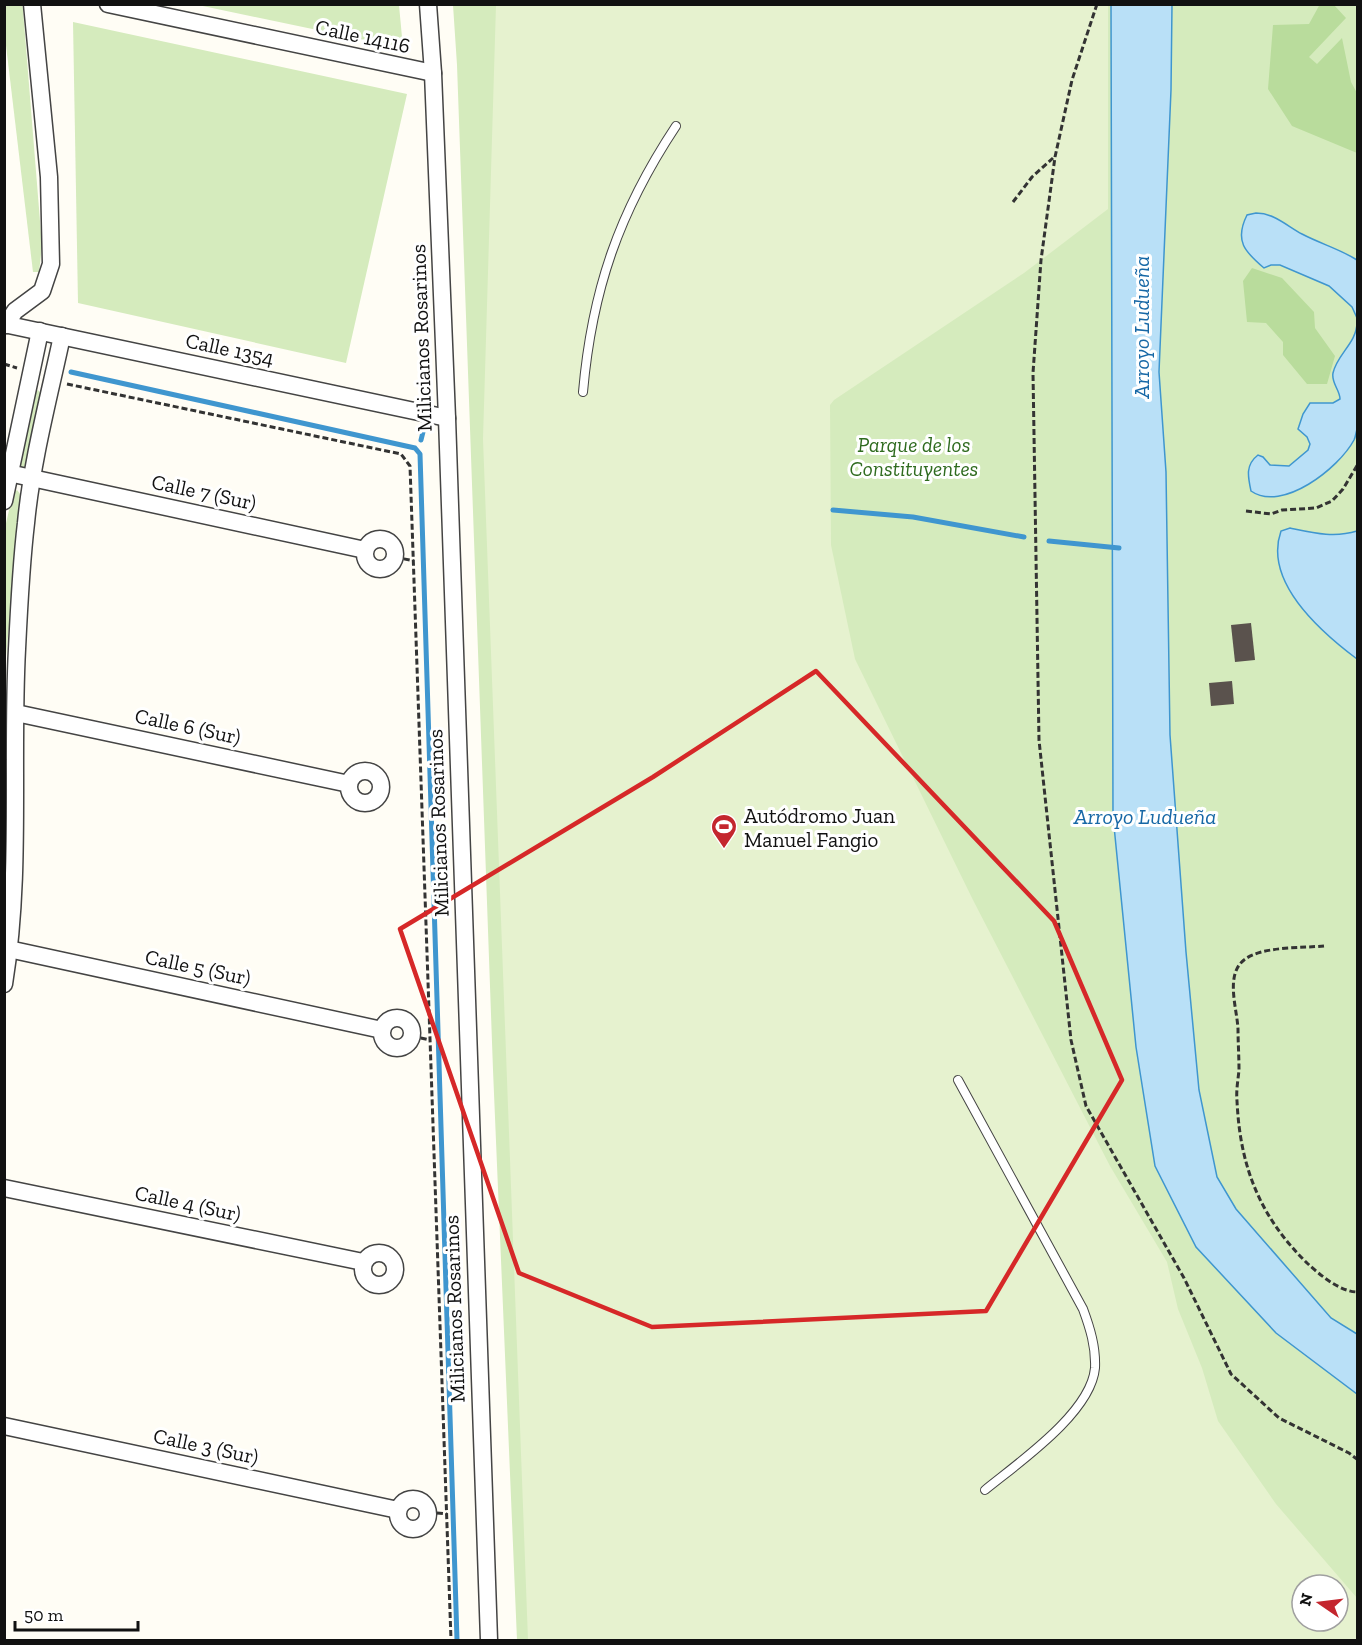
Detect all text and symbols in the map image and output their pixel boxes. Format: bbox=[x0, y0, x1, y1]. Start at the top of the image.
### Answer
street label: Calle 14116 bbox=[313, 14, 413, 58]
street label: Milicianos Rosarinos bbox=[405, 244, 437, 432]
water label: Arroyo Ludueña bbox=[1128, 256, 1155, 399]
street label: Calle 1354 bbox=[183, 327, 277, 371]
park label: Parque de los Constituyentes bbox=[850, 432, 978, 481]
street label: Calle 7 (Sur) bbox=[149, 469, 259, 515]
street label: Calle 6 (Sur) bbox=[133, 703, 243, 749]
street label: Milicianos Rosarinos bbox=[422, 729, 454, 917]
place label: Autódromo Juan Manuel Fangio bbox=[744, 803, 895, 852]
water label: Arroyo Ludueña bbox=[1073, 803, 1216, 830]
sports icon: Autódromo Juan Manuel Fangio bbox=[709, 812, 739, 850]
street label: Calle 5 (Sur) bbox=[143, 944, 253, 990]
street label: Calle 4 (Sur) bbox=[133, 1180, 243, 1226]
street label: Milicianos Rosarinos bbox=[438, 1215, 470, 1403]
street label: Calle 3 (Sur) bbox=[151, 1423, 261, 1469]
north arrow bbox=[1290, 1573, 1350, 1633]
text: N bbox=[1295, 1591, 1317, 1608]
scale bar bbox=[15, 1594, 138, 1632]
text: 50 m bbox=[24, 1604, 64, 1626]

